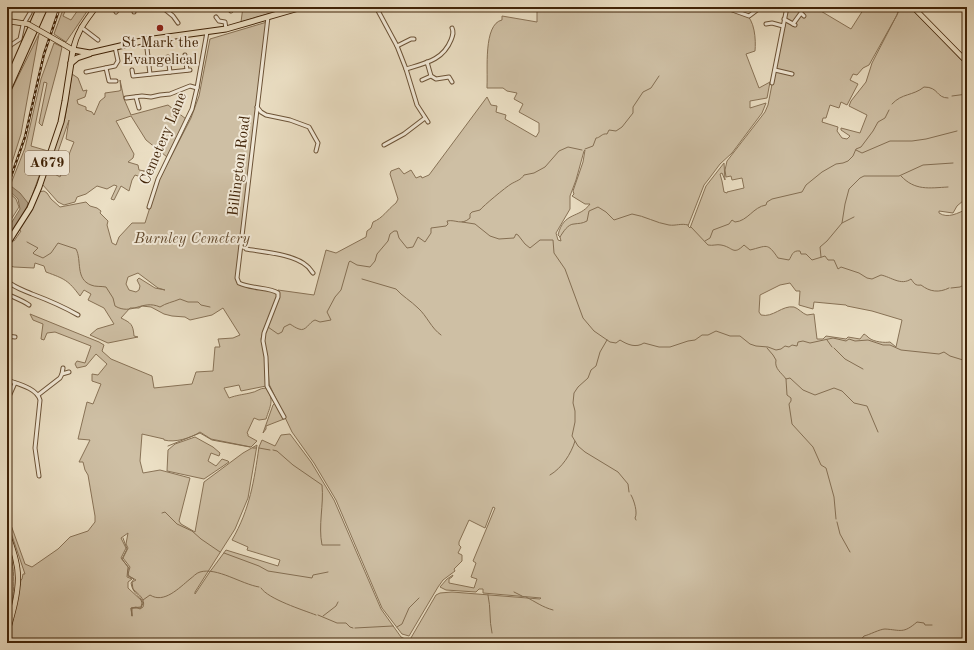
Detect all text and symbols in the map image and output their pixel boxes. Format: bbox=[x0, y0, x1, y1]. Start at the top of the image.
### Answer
marker: St Mark the Evangelical bbox=[155, 23, 165, 33]
place label: St Mark the Evangelical bbox=[121, 36, 199, 68]
street label: Cemetery Lane bbox=[138, 91, 190, 187]
street label: Billington Road bbox=[226, 115, 254, 217]
road number: A679 bbox=[25, 151, 69, 175]
park label: Burnley Cemetery bbox=[133, 232, 250, 247]

